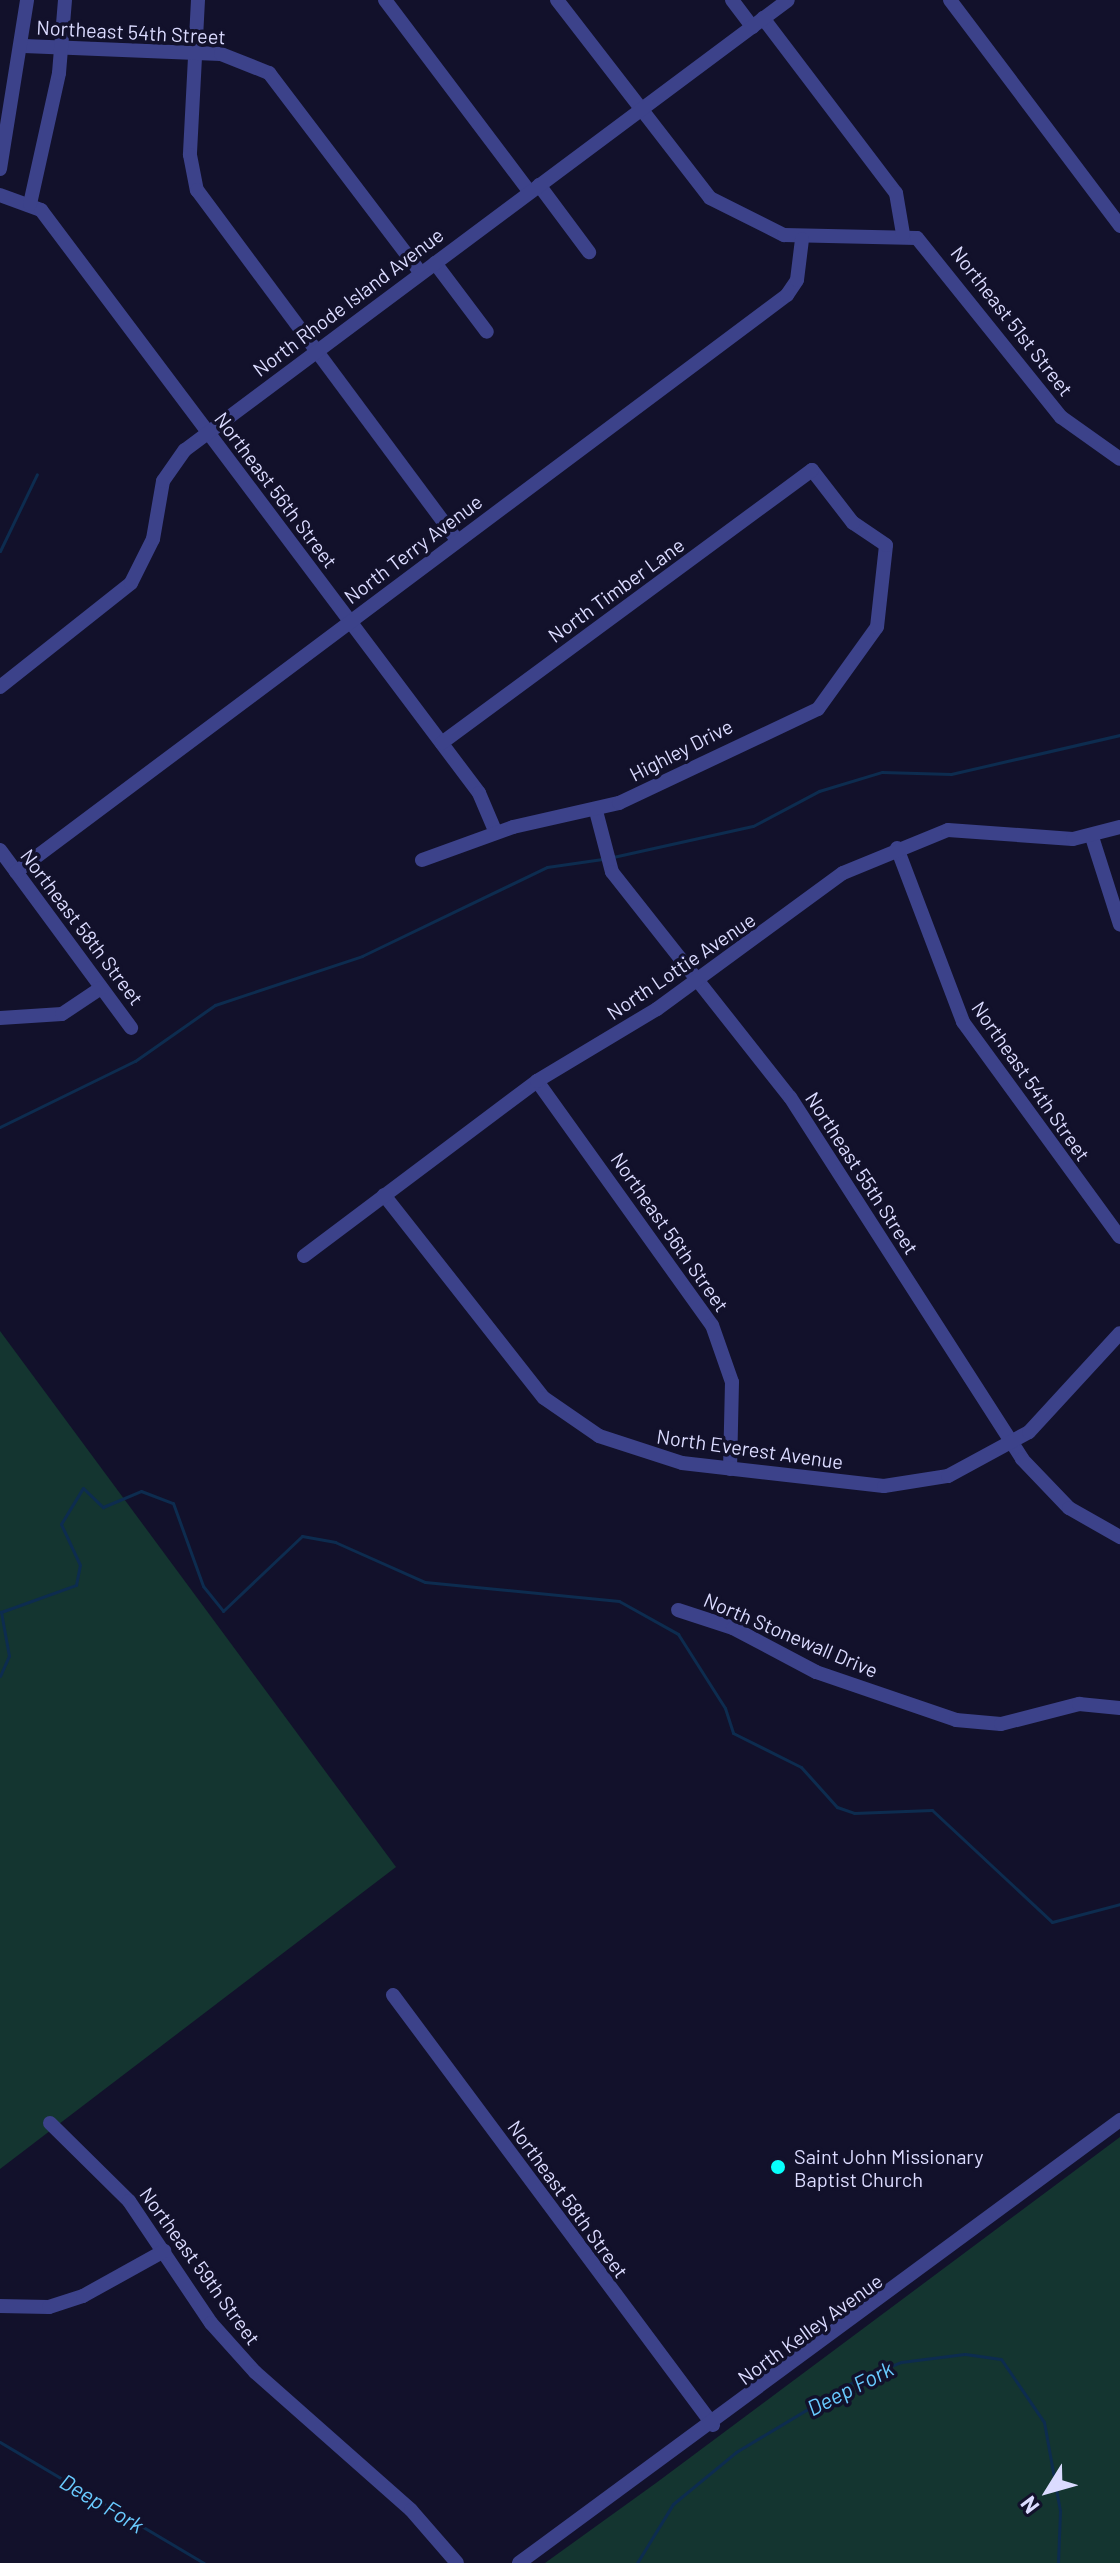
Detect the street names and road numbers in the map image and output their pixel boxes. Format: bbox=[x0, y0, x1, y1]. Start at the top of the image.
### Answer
street label: Northeast 54th Street bbox=[36, 15, 226, 49]
street label: North Rhode Island Avenue bbox=[248, 223, 448, 381]
street label: Northeast 51st Street bbox=[946, 241, 1078, 401]
street label: Northeast 56th Street bbox=[210, 407, 342, 573]
street label: North Terry Avenue bbox=[339, 489, 487, 609]
street label: North Timber Lane bbox=[543, 533, 689, 647]
street label: Highley Drive bbox=[625, 714, 737, 786]
street label: Northeast 58th Street bbox=[16, 844, 148, 1010]
street label: North Lottie Avenue bbox=[602, 907, 760, 1025]
street label: Northeast 54th Street bbox=[967, 996, 1095, 1166]
street label: Northeast 55th Street bbox=[801, 1087, 923, 1259]
street label: Northeast 56th Street bbox=[606, 1148, 734, 1316]
street label: North Everest Avenue bbox=[655, 1424, 845, 1474]
street label: North Stonewall Drive bbox=[700, 1587, 882, 1683]
street label: Northeast 58th Street bbox=[503, 2116, 633, 2282]
street label: Northeast 59th Street bbox=[135, 2183, 265, 2349]
street label: North Kelley Avenue bbox=[733, 2268, 887, 2390]

